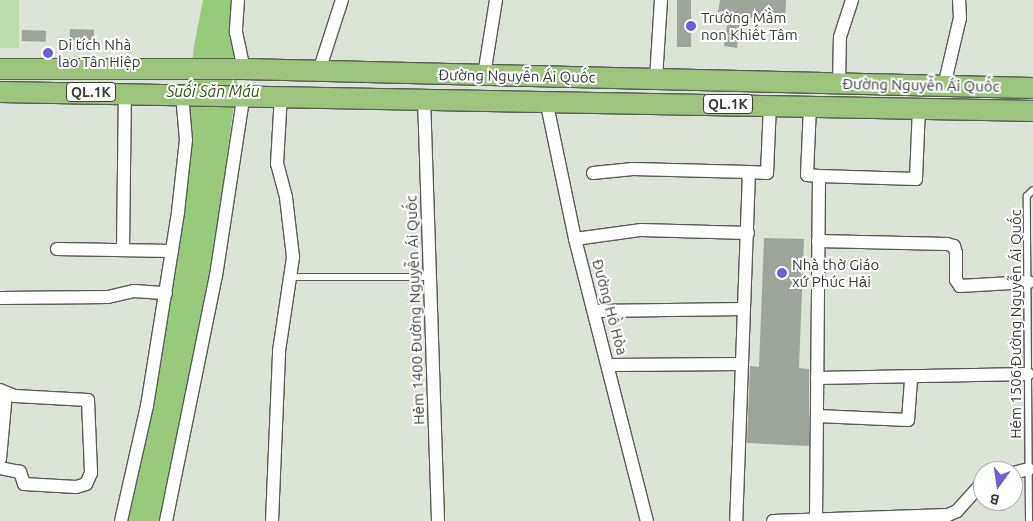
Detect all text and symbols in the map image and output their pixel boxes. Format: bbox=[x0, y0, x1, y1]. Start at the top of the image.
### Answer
place label: Trường Mầm non Khiết Tâm bbox=[701, 8, 798, 43]
marker: Trường Mầm non Khiết Tâm bbox=[685, 20, 697, 32]
place label: Di tích Nhà lao Tân Hiệp bbox=[58, 35, 140, 70]
marker: Di tích Nhà lao Tân Hiệp bbox=[42, 47, 54, 59]
street label: Đường Nguyễn Ái Quốc bbox=[438, 66, 596, 86]
street label: Đường Nguyễn Ái Quốc bbox=[842, 75, 1000, 95]
road number: QL.1K bbox=[66, 80, 116, 104]
water label: Suối Săn Máu bbox=[166, 81, 260, 101]
road number: QL.1K bbox=[703, 92, 753, 116]
street label: Hẻm 1400 Đường Nguyễn Ái Quốc bbox=[402, 195, 428, 425]
street label: Hẻm 1506 Đường Nguyễn Ái Quốc bbox=[1007, 209, 1025, 439]
place label: Nhà thờ Giáo xứ Phúc Hải bbox=[792, 255, 879, 290]
street label: Đường Hồ Hòa bbox=[589, 257, 631, 357]
marker: Nhà thờ Giáo xứ Phúc Hải bbox=[776, 267, 788, 279]
north arrow bbox=[973, 461, 1023, 511]
text: B bbox=[988, 491, 1001, 508]

